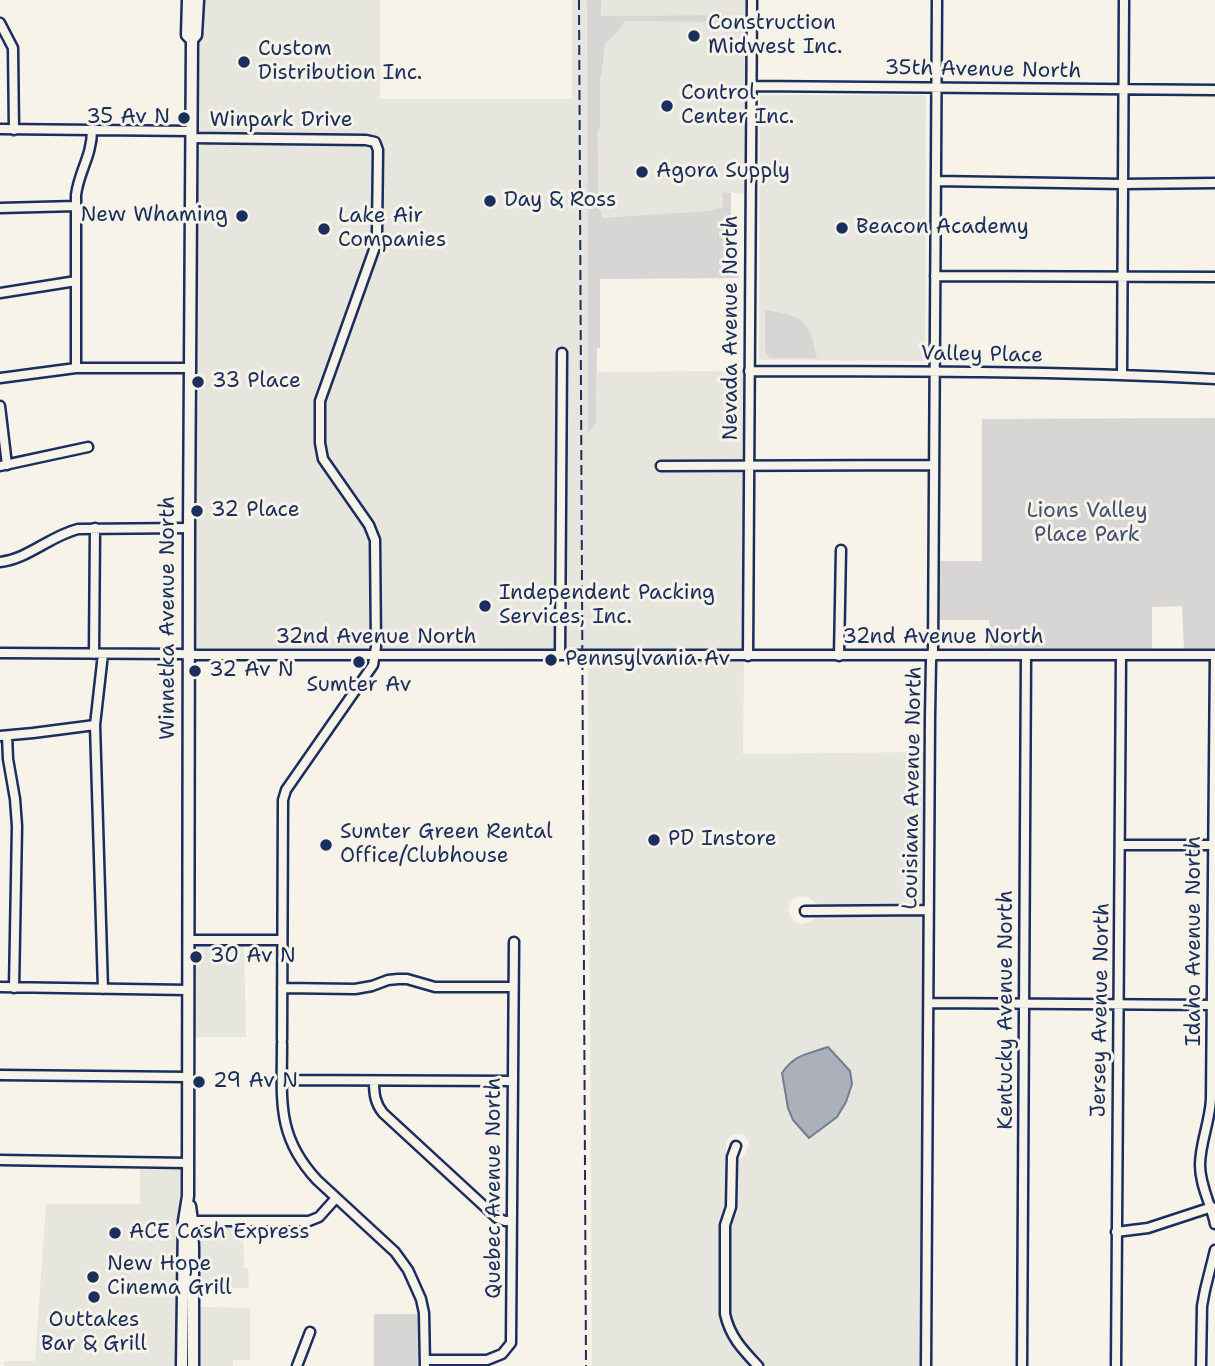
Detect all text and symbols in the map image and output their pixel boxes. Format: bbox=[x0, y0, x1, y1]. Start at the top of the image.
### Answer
place label: Construction Midwest Inc. bbox=[708, 11, 842, 61]
marker: Construction Midwest Inc. bbox=[686, 28, 702, 44]
place label: Custom Distribution Inc. bbox=[258, 37, 422, 87]
marker: Custom Distribution Inc. bbox=[236, 54, 252, 70]
street label: 35th Avenue North bbox=[884, 56, 1082, 84]
place label: Control Center Inc. bbox=[681, 81, 794, 131]
marker: Control Center Inc. bbox=[659, 98, 675, 114]
place label: 35 Av N bbox=[86, 105, 170, 131]
street label: Winpark Drive bbox=[209, 108, 353, 134]
marker: 35 Av N bbox=[176, 110, 192, 126]
place label: Agora Supply bbox=[656, 159, 790, 185]
marker: Agora Supply bbox=[634, 164, 650, 180]
place label: Day & Ross bbox=[504, 188, 616, 214]
marker: Day & Ross bbox=[482, 193, 498, 209]
place label: New Whaming bbox=[81, 203, 228, 229]
place label: Lake Air Companies bbox=[338, 204, 446, 254]
marker: New Whaming bbox=[234, 208, 250, 224]
street label: Nevada Avenue North bbox=[719, 215, 745, 441]
place label: Beacon Academy bbox=[856, 215, 1029, 241]
marker: Beacon Academy bbox=[834, 220, 850, 236]
marker: Lake Air Companies bbox=[316, 221, 332, 237]
street label: Valley Place bbox=[921, 341, 1043, 369]
place label: 33 Place bbox=[212, 369, 301, 395]
marker: 33 Place bbox=[190, 374, 206, 390]
street label: Winnetka Avenue North bbox=[156, 496, 182, 740]
place label: 32 Place bbox=[211, 498, 300, 524]
park label: Lions Valley Place Park bbox=[1026, 499, 1148, 549]
marker: 32 Place bbox=[189, 503, 205, 519]
place label: Independent Packing Services, Inc. bbox=[499, 581, 715, 631]
marker: Independent Packing Services, Inc. bbox=[477, 598, 493, 614]
street label: 32nd Avenue North bbox=[275, 625, 477, 651]
street label: 32nd Avenue North bbox=[842, 625, 1044, 651]
place label: Pennsylvania Av bbox=[565, 647, 730, 673]
marker: Pennsylvania Av bbox=[543, 652, 559, 668]
marker: Sumter Av bbox=[351, 654, 367, 670]
place label: 32 Av N bbox=[209, 658, 294, 684]
marker: 32 Av N bbox=[187, 663, 203, 679]
street label: Louisiana Avenue North bbox=[898, 666, 928, 910]
place label: Sumter Av bbox=[307, 673, 411, 699]
place label: Sumter Green Rental Office/Clubhouse bbox=[340, 820, 553, 870]
place label: PD Instore bbox=[668, 827, 777, 853]
marker: PD Instore bbox=[646, 832, 662, 848]
street label: Idaho Avenue North bbox=[1182, 836, 1208, 1046]
marker: Sumter Green Rental Office/Clubhouse bbox=[318, 837, 334, 853]
street label: Kentucky Avenue North bbox=[994, 890, 1020, 1130]
street label: Jersey Avenue North bbox=[1087, 902, 1115, 1118]
place label: 30 Av N bbox=[210, 944, 296, 970]
marker: 30 Av N bbox=[188, 949, 204, 965]
place label: 29 Av N bbox=[213, 1069, 298, 1095]
marker: 29 Av N bbox=[191, 1074, 207, 1090]
street label: Quebec Avenue North bbox=[482, 1077, 508, 1299]
place label: ACE Cash Express bbox=[129, 1220, 310, 1246]
marker: ACE Cash Express bbox=[107, 1225, 123, 1241]
place label: New Hope Cinema Grill bbox=[107, 1252, 232, 1302]
marker: New Hope Cinema Grill bbox=[85, 1269, 101, 1285]
marker: Outtakes Bar & Grill bbox=[86, 1289, 102, 1305]
place label: Outtakes Bar & Grill bbox=[41, 1308, 147, 1358]

